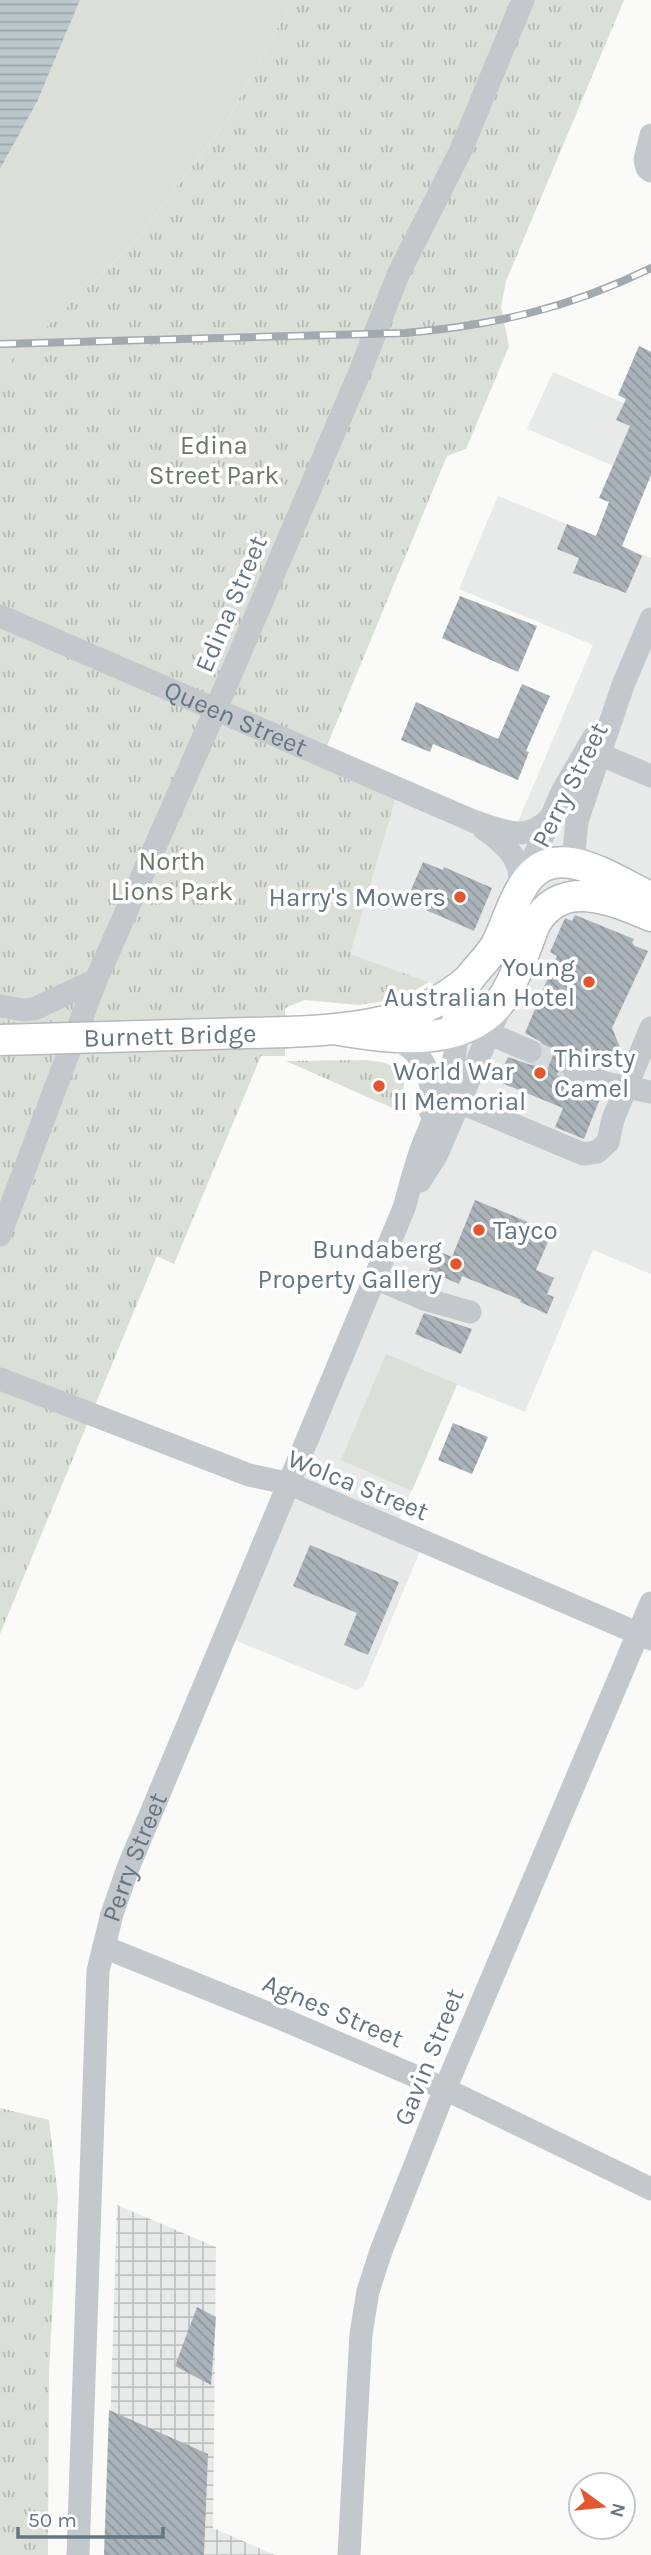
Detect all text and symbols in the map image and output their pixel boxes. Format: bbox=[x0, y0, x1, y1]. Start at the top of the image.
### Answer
park label: Edina Street Park bbox=[149, 430, 279, 491]
street label: Edina Street bbox=[188, 531, 274, 677]
street label: Queen Street bbox=[160, 674, 312, 763]
street label: Perry Street bbox=[525, 717, 615, 853]
park label: North Lions Park bbox=[111, 846, 233, 907]
place label: Harry's Mowers bbox=[269, 882, 446, 913]
marker: Harry's Mowers bbox=[452, 889, 468, 905]
place label: Young Australian Hotel bbox=[384, 952, 575, 1013]
marker: Young Australian Hotel bbox=[581, 974, 597, 990]
street label: Burnett Bridge bbox=[83, 1017, 257, 1053]
place label: Thirsty Camel bbox=[554, 1043, 635, 1104]
place label: World War II Memorial bbox=[393, 1056, 526, 1117]
marker: Thirsty Camel bbox=[532, 1065, 548, 1081]
marker: World War II Memorial bbox=[371, 1078, 387, 1094]
place label: Tayco bbox=[493, 1215, 558, 1246]
marker: Tayco bbox=[471, 1222, 487, 1238]
place label: Bundaberg Property Gallery bbox=[258, 1234, 442, 1295]
marker: Bundaberg Property Gallery bbox=[448, 1256, 464, 1272]
street label: Wolca Street bbox=[283, 1443, 433, 1527]
street label: Perry Street bbox=[95, 1788, 173, 1926]
street label: Agnes Street bbox=[258, 1967, 408, 2055]
street label: Gavin Street bbox=[387, 1984, 471, 2130]
north arrow bbox=[567, 2471, 637, 2541]
scale bar bbox=[18, 2496, 163, 2540]
text: N bbox=[605, 2501, 630, 2520]
text: 50 m bbox=[28, 2508, 77, 2532]

